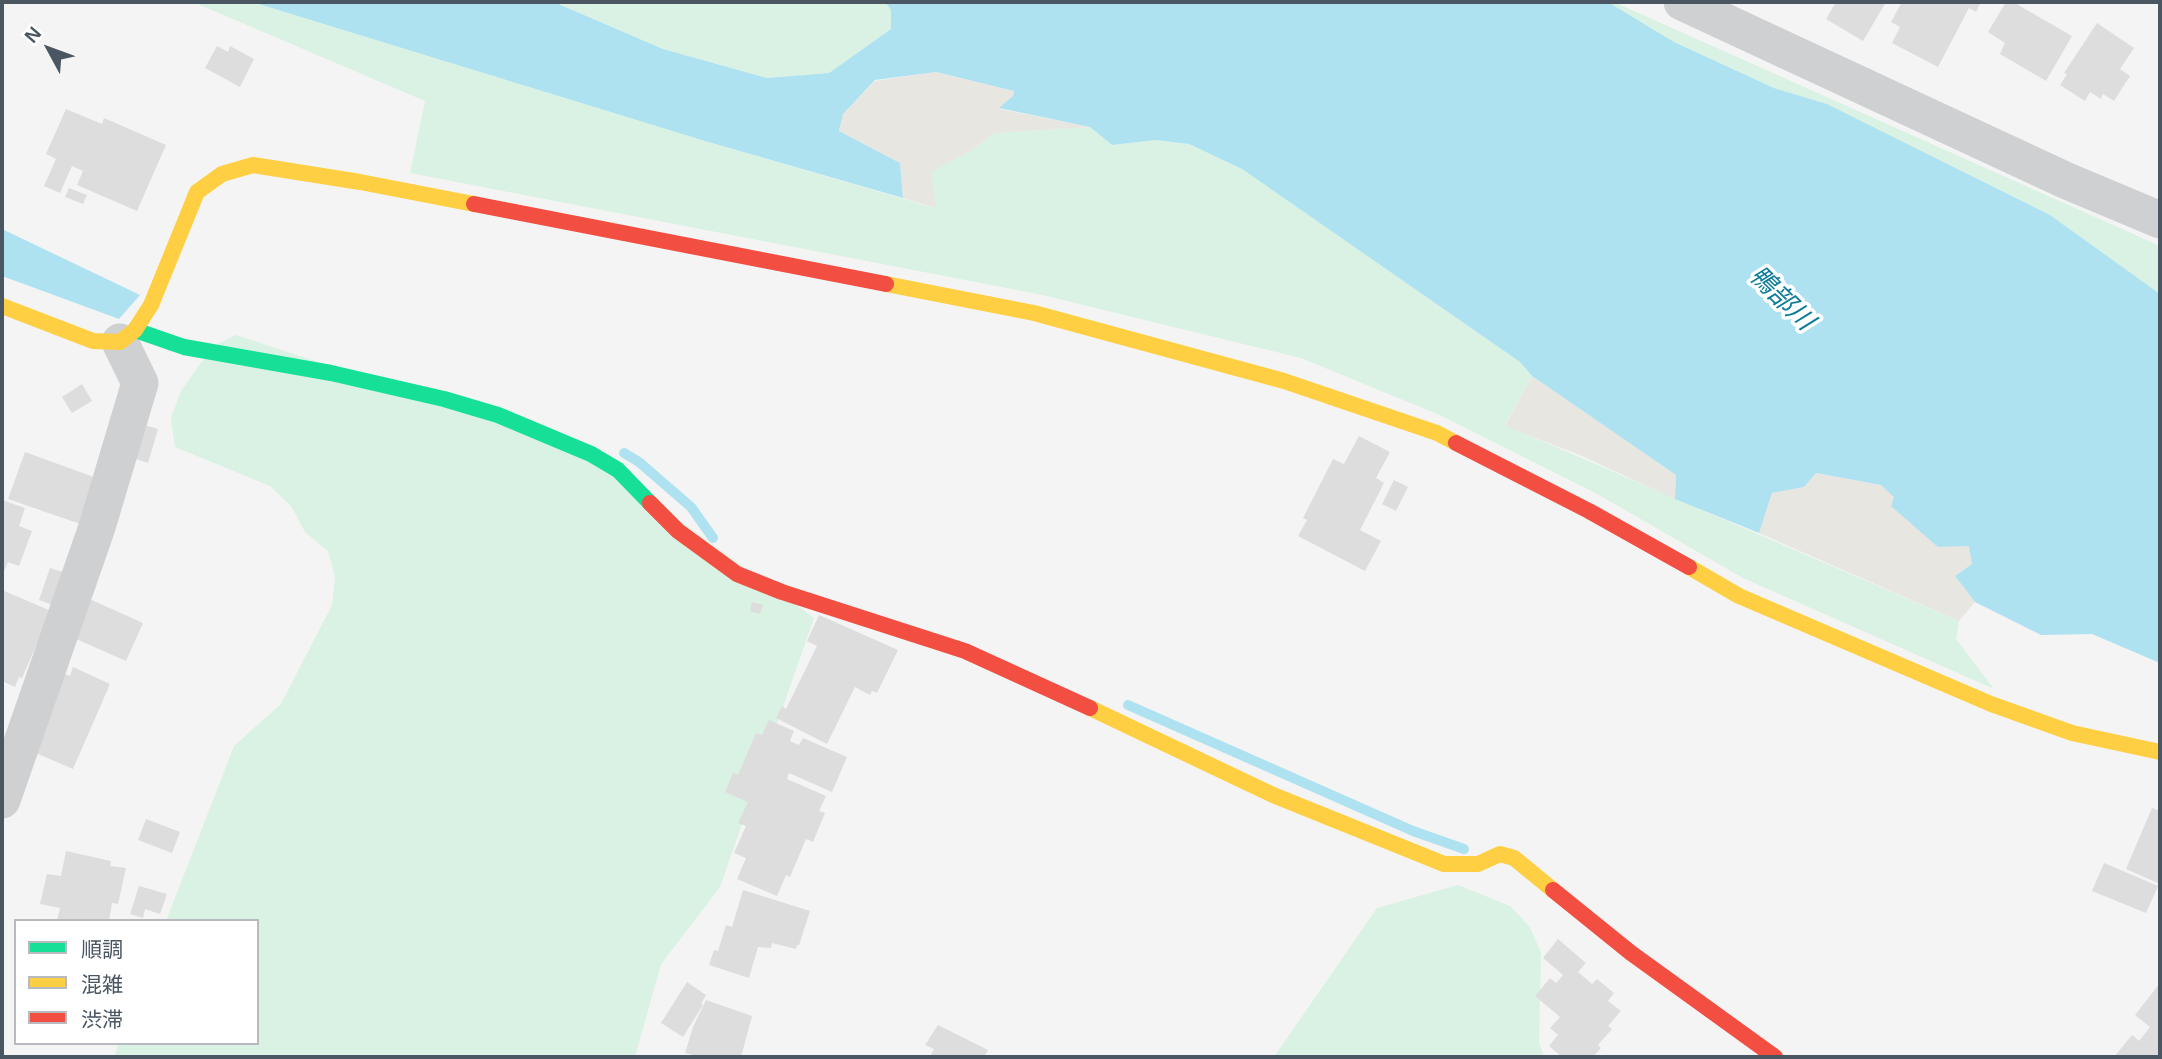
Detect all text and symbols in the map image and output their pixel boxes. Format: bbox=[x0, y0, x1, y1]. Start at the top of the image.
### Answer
north arrow bbox=[14, 14, 84, 84]
text: N bbox=[20, 23, 45, 47]
water label: 鴨部川 bbox=[1742, 261, 1820, 337]
legend bbox=[14, 919, 259, 1045]
text: 順調 bbox=[81, 938, 123, 961]
text: 混雑 bbox=[81, 973, 123, 996]
text: 渋滞 bbox=[81, 1008, 123, 1031]

